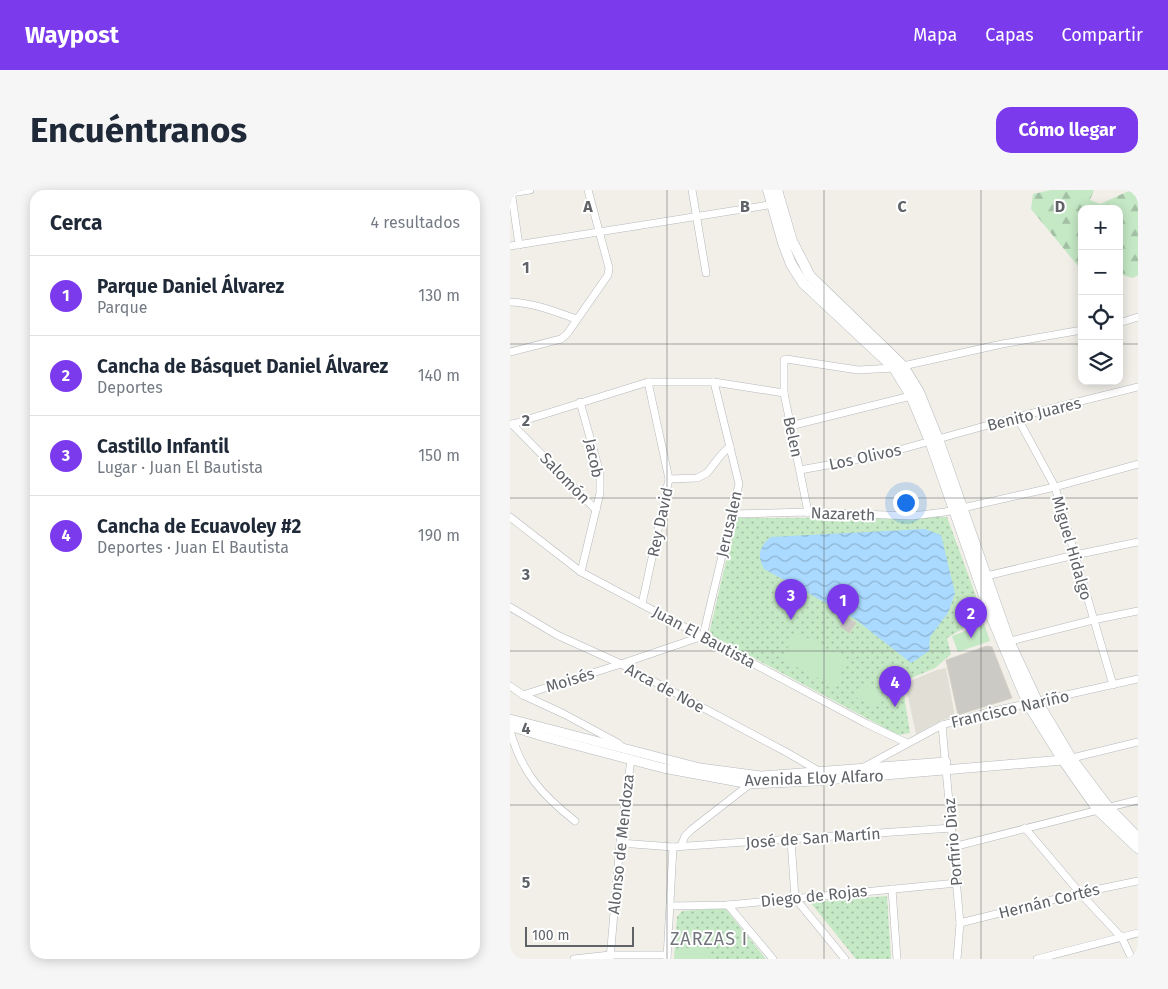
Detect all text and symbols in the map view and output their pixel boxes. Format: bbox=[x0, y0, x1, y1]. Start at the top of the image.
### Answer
text: Waypost bbox=[25, 21, 119, 49]
text: Mapa bbox=[913, 24, 957, 46]
text: Capas bbox=[985, 24, 1034, 46]
text: Compartir bbox=[1062, 24, 1143, 46]
button: Cómo llegar bbox=[996, 107, 1138, 153]
text: Encuéntranos bbox=[30, 109, 247, 151]
text: A bbox=[582, 197, 593, 216]
text: B bbox=[740, 197, 750, 216]
text: C bbox=[897, 197, 907, 216]
text: D bbox=[1055, 197, 1065, 216]
map controls bbox=[1078, 205, 1123, 385]
button: + bbox=[1078, 205, 1123, 250]
text: Cerca bbox=[50, 210, 102, 236]
text: 4 resultados bbox=[371, 213, 460, 232]
button: − bbox=[1078, 250, 1123, 295]
text: 1 bbox=[522, 258, 530, 277]
text: Parque Daniel Álvarez bbox=[97, 275, 284, 298]
text: 1 bbox=[62, 286, 70, 305]
text: 130 m bbox=[418, 286, 460, 305]
button: locate bbox=[1078, 295, 1123, 340]
text: Parque bbox=[97, 298, 147, 317]
button: layers bbox=[1078, 340, 1123, 385]
text: Cancha de Básquet Daniel Álvarez bbox=[97, 355, 388, 378]
text: 2 bbox=[62, 366, 70, 385]
text: 140 m bbox=[418, 366, 460, 385]
text: Deportes bbox=[97, 378, 163, 397]
street label: Benito Juares bbox=[985, 393, 1083, 435]
text: 2 bbox=[522, 411, 530, 430]
street label: Belen bbox=[779, 415, 807, 459]
text: Castillo Infantil bbox=[97, 435, 229, 458]
street label: Jacob bbox=[581, 437, 607, 479]
street label: Los Olivos bbox=[827, 440, 903, 474]
text: 3 bbox=[62, 446, 70, 465]
text: 150 m bbox=[418, 446, 460, 465]
street label: Salomón bbox=[536, 449, 594, 507]
text: Lugar · Juan El Bautista bbox=[97, 458, 263, 477]
street label: Rey David bbox=[643, 485, 677, 559]
street label: Jerusalen bbox=[712, 489, 746, 559]
your location bbox=[893, 490, 919, 516]
street label: Miguel Hidalgo bbox=[1048, 494, 1096, 602]
street label: Nazareth bbox=[810, 503, 876, 525]
text: Cancha de Ecuavoley #2 bbox=[97, 515, 301, 538]
text: 4 bbox=[61, 526, 71, 545]
text: 190 m bbox=[418, 526, 460, 545]
text: Deportes · Juan El Bautista bbox=[97, 538, 289, 557]
text: 3 bbox=[521, 565, 530, 584]
pin: 3 bbox=[775, 579, 807, 620]
pin: 1 bbox=[827, 584, 859, 625]
pin: 2 bbox=[955, 597, 987, 638]
street label: Juan El Bautista bbox=[649, 602, 759, 672]
street label: Arca de Noe bbox=[622, 659, 708, 717]
street label: Moisés bbox=[543, 664, 597, 696]
pin: 4 bbox=[879, 666, 911, 707]
street label: Francisco Nariño bbox=[949, 686, 1071, 732]
text: 4 bbox=[521, 719, 531, 738]
street label: Avenida Eloy Alfaro bbox=[744, 766, 884, 790]
street label: Alonso de Mendoza bbox=[604, 773, 638, 915]
street label: Porfirio Diaz bbox=[940, 797, 966, 887]
street label: José de San Martín bbox=[745, 824, 881, 852]
text: 5 bbox=[522, 873, 531, 892]
street label: Hernán Cortés bbox=[997, 879, 1101, 923]
street label: Diego de Rojas bbox=[760, 881, 868, 911]
scale bar bbox=[525, 924, 634, 947]
text: 100 m bbox=[532, 927, 569, 944]
district label: ZARZAS I bbox=[670, 928, 748, 950]

